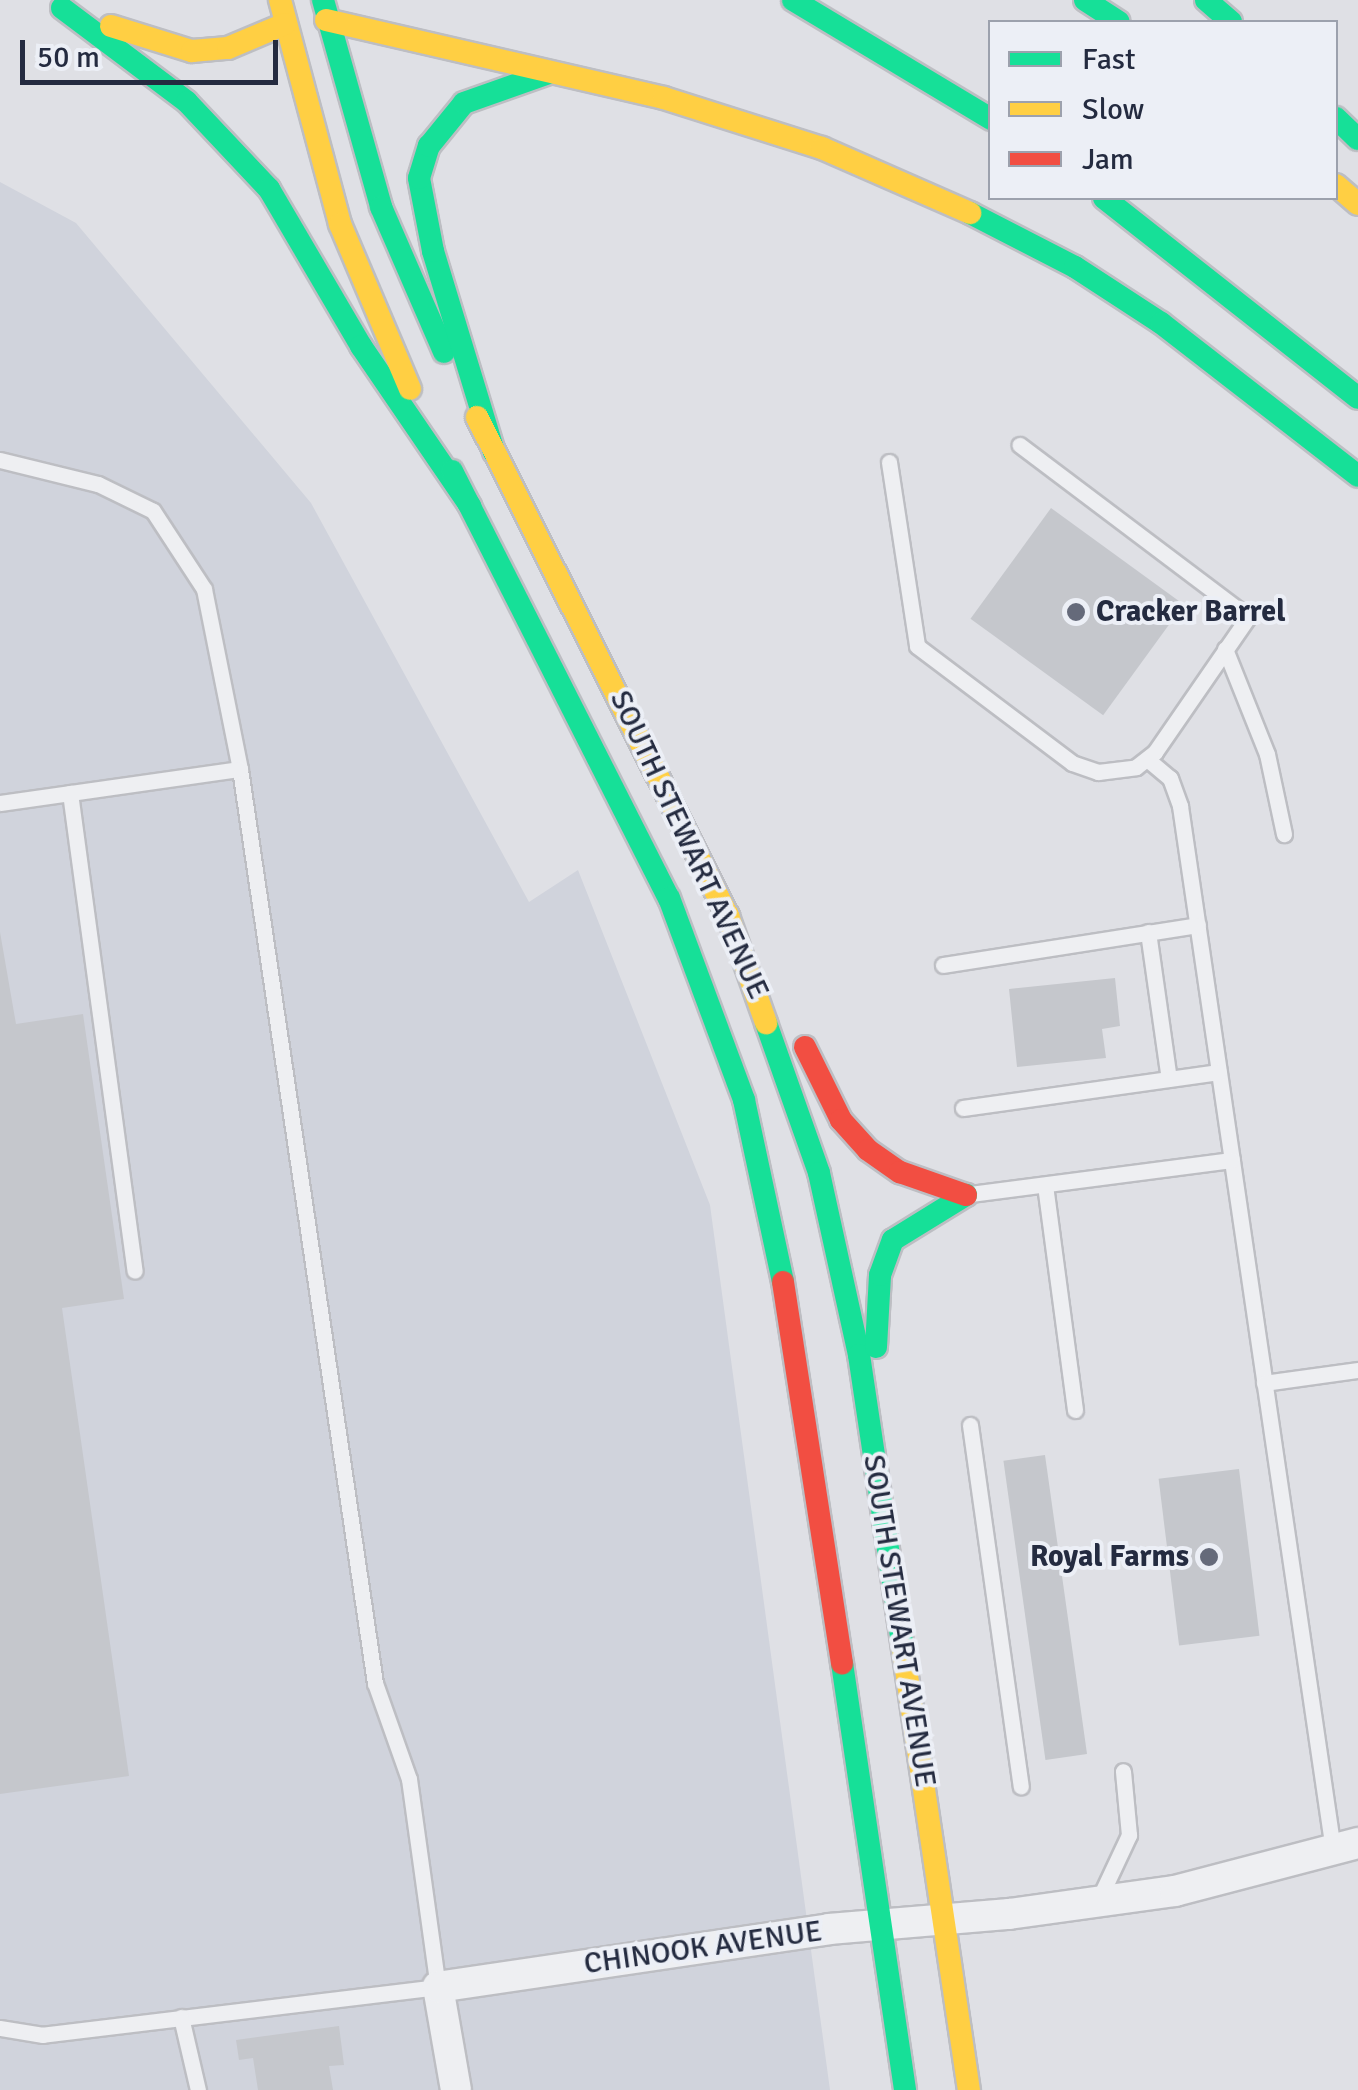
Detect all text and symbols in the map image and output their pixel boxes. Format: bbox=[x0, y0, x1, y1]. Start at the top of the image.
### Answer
scale bar bbox=[25, 20, 282, 82]
legend bbox=[988, 20, 1338, 200]
text: 50 m bbox=[37, 39, 100, 76]
text: Fast bbox=[1082, 41, 1135, 78]
text: Slow bbox=[1082, 91, 1144, 128]
text: Jam bbox=[1082, 141, 1134, 178]
place label: Cracker Barrel bbox=[1096, 594, 1286, 630]
marker: Cracker Barrel bbox=[1065, 601, 1087, 623]
street label: SOUTH STEWART AVENUE bbox=[602, 685, 776, 1005]
street label: SOUTH STEWART AVENUE bbox=[855, 1452, 943, 1790]
place label: Royal Farms bbox=[1030, 1539, 1189, 1575]
marker: Royal Farms bbox=[1198, 1546, 1220, 1568]
street label: CHINOOK AVENUE bbox=[582, 1913, 824, 1983]

